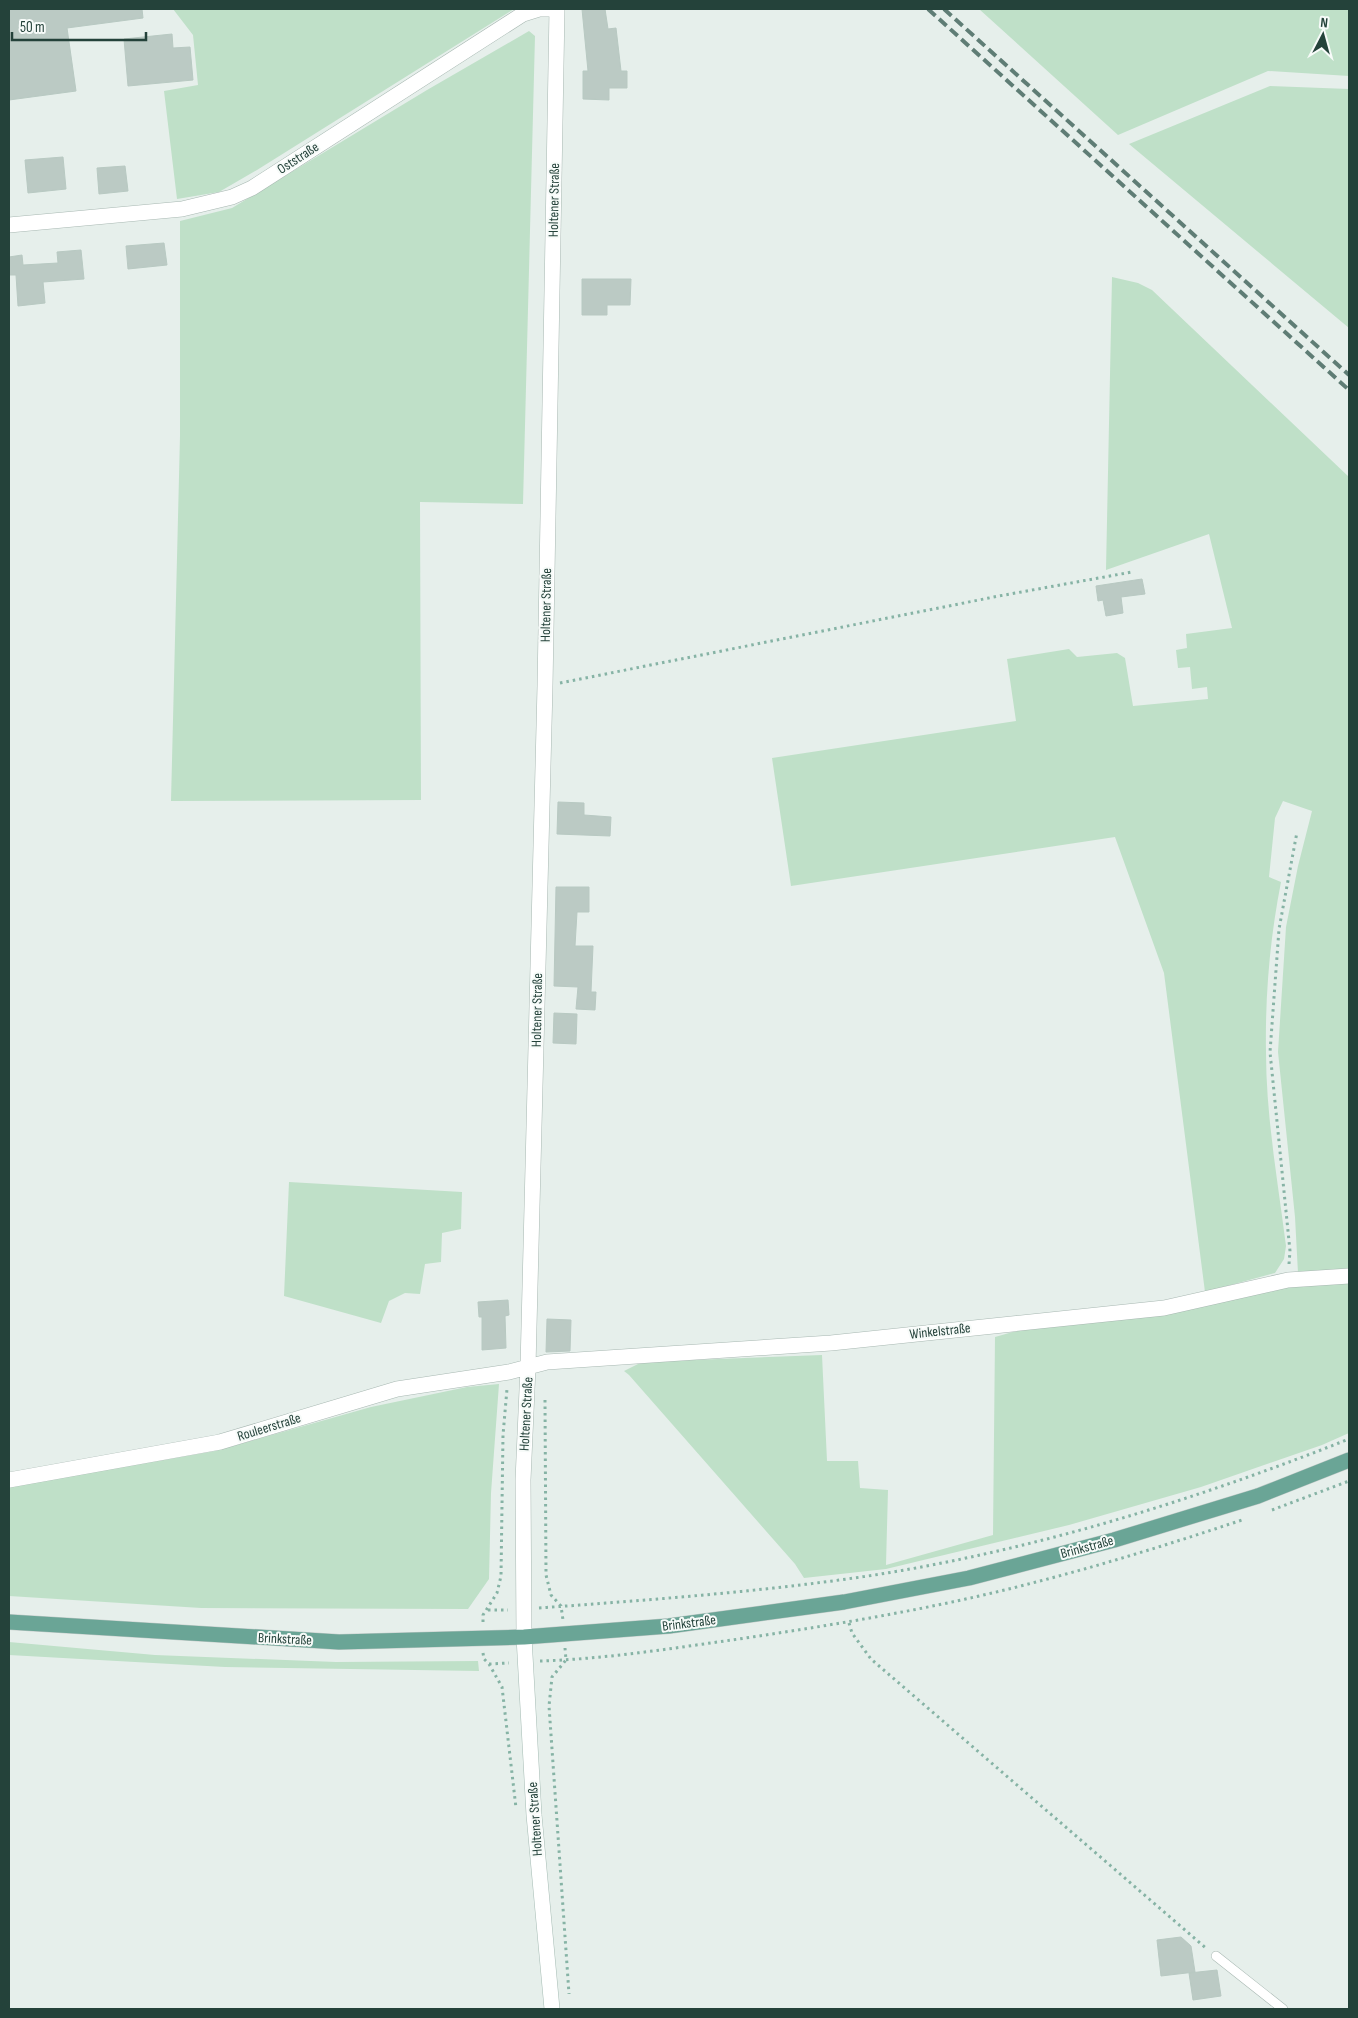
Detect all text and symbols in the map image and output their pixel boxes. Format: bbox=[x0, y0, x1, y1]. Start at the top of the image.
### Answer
scale bar bbox=[12, 10, 146, 42]
north arrow bbox=[1298, 10, 1348, 60]
text: N bbox=[1320, 14, 1329, 31]
text: 50 m bbox=[20, 18, 45, 37]
street label: Oststraße bbox=[274, 138, 322, 178]
street label: Holtener Straße bbox=[545, 163, 563, 237]
street label: Holtener Straße bbox=[537, 568, 555, 642]
street label: Holtener Straße bbox=[528, 973, 546, 1047]
street label: Winkelstraße bbox=[909, 1319, 971, 1343]
street label: Holtener Straße bbox=[516, 1377, 536, 1451]
street label: Rouleerstraße bbox=[235, 1409, 303, 1445]
street label: Brinkstraße bbox=[1059, 1532, 1115, 1562]
street label: Brinkstraße bbox=[661, 1611, 717, 1635]
street label: Brinkstraße bbox=[258, 1629, 312, 1649]
street label: Holtener Straße bbox=[524, 1781, 546, 1857]

